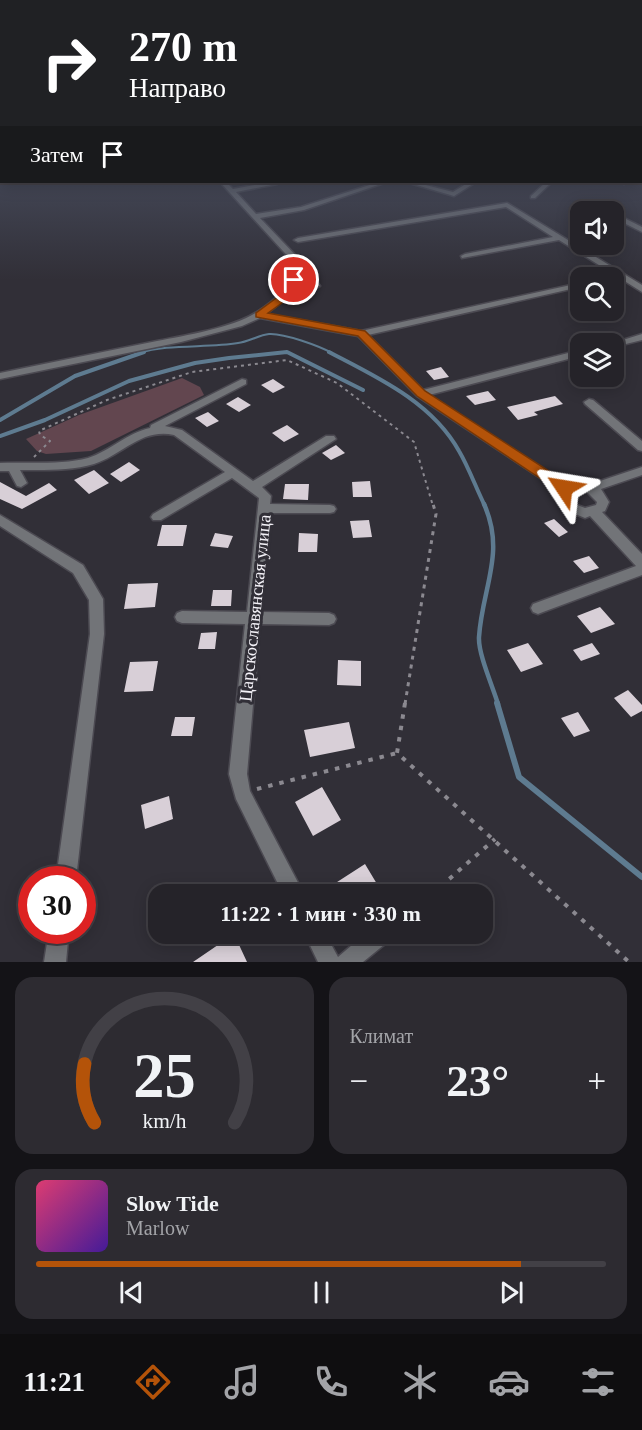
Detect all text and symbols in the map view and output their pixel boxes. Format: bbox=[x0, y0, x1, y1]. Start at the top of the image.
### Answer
icon: right bbox=[30, 24, 108, 102]
text: 270 m bbox=[129, 24, 238, 70]
text: Направо bbox=[129, 73, 226, 103]
icon: arrive bbox=[96, 138, 129, 171]
text: Затем bbox=[30, 142, 84, 167]
map controls bbox=[570, 201, 624, 387]
button: sound bbox=[570, 201, 624, 255]
pin bbox=[268, 254, 319, 305]
icon: arrive bbox=[277, 263, 310, 296]
button: search bbox=[570, 267, 624, 321]
button: layers bbox=[570, 333, 624, 387]
position arrow bbox=[532, 456, 596, 520]
street label: Царскославянская улица bbox=[235, 513, 275, 703]
speed limit sign: 30 bbox=[18, 866, 96, 944]
text: 11:22 · 1 мин · 330 m bbox=[220, 901, 421, 926]
text: Климат bbox=[350, 1025, 413, 1047]
text: 25 bbox=[133, 1041, 195, 1110]
text: 23° bbox=[446, 1056, 509, 1106]
text: − bbox=[350, 1063, 368, 1099]
text: + bbox=[587, 1063, 606, 1099]
text: km/h bbox=[142, 1109, 187, 1133]
text: Slow Tide bbox=[126, 1191, 219, 1216]
text: Marlow bbox=[126, 1217, 189, 1239]
icon: previous bbox=[115, 1276, 148, 1309]
icon: pause bbox=[305, 1276, 338, 1309]
icon: next bbox=[495, 1276, 528, 1309]
icon: directions bbox=[132, 1361, 174, 1403]
icon: music bbox=[221, 1361, 263, 1403]
icon: phone bbox=[310, 1361, 352, 1403]
icon: climate bbox=[399, 1361, 441, 1403]
icon: car bbox=[488, 1361, 530, 1403]
icon: filters bbox=[577, 1361, 619, 1403]
text: 11:21 bbox=[23, 1367, 85, 1397]

